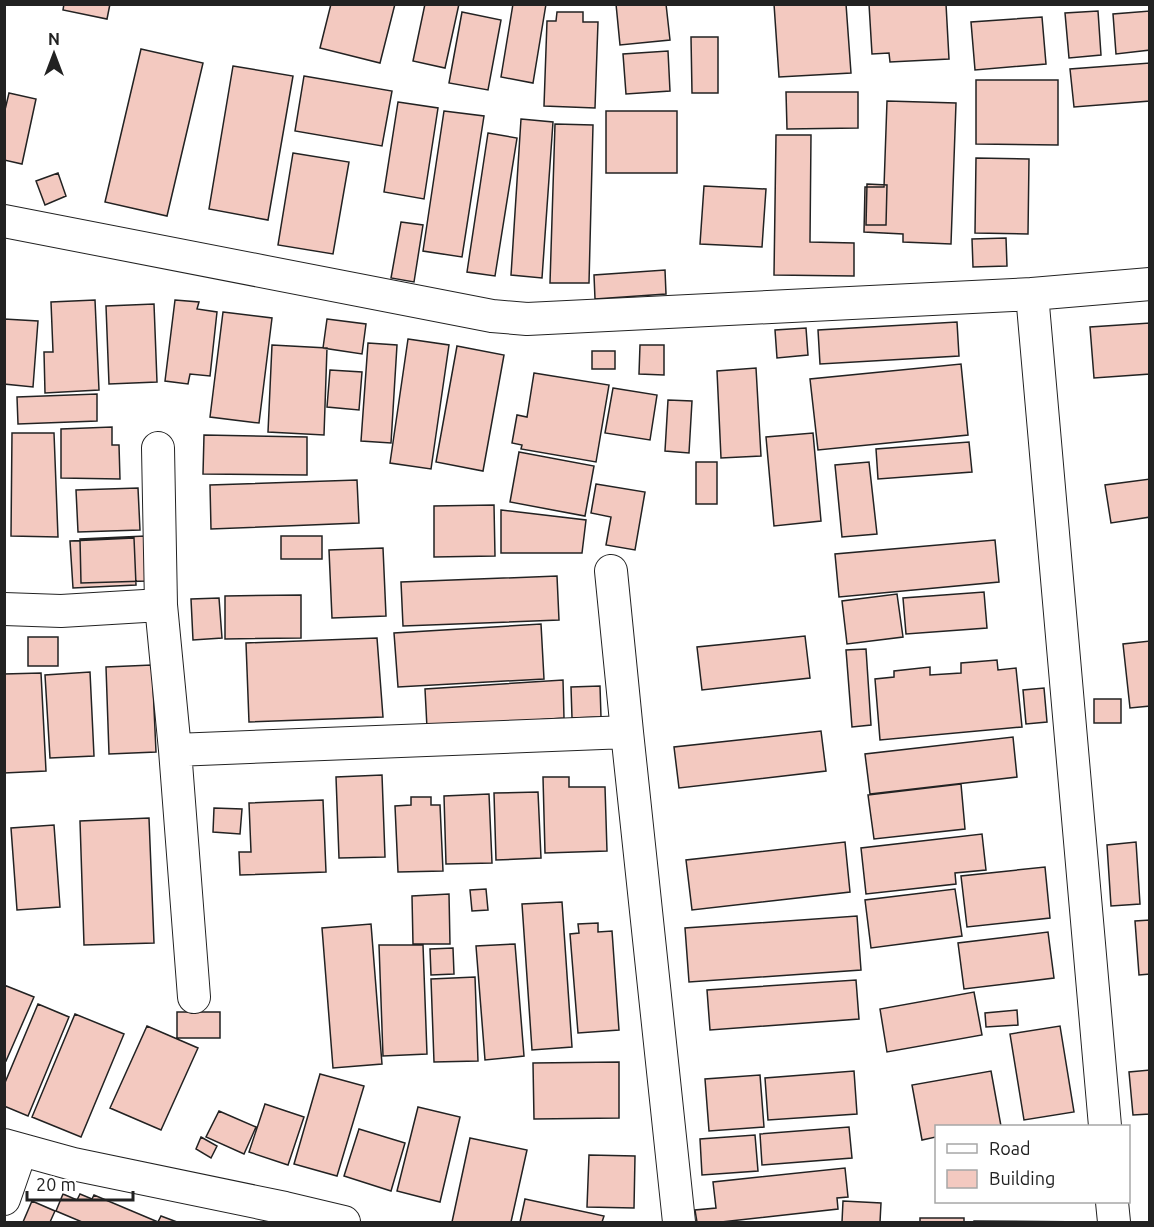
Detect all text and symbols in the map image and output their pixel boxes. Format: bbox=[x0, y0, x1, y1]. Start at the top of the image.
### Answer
north arrow bbox=[24, 24, 84, 84]
text: N bbox=[48, 30, 60, 48]
legend bbox=[935, 1125, 1130, 1203]
text: Road bbox=[989, 1138, 1031, 1158]
scale bar bbox=[27, 1164, 134, 1202]
text: Building bbox=[989, 1168, 1055, 1188]
text: 20 m bbox=[36, 1174, 76, 1194]

